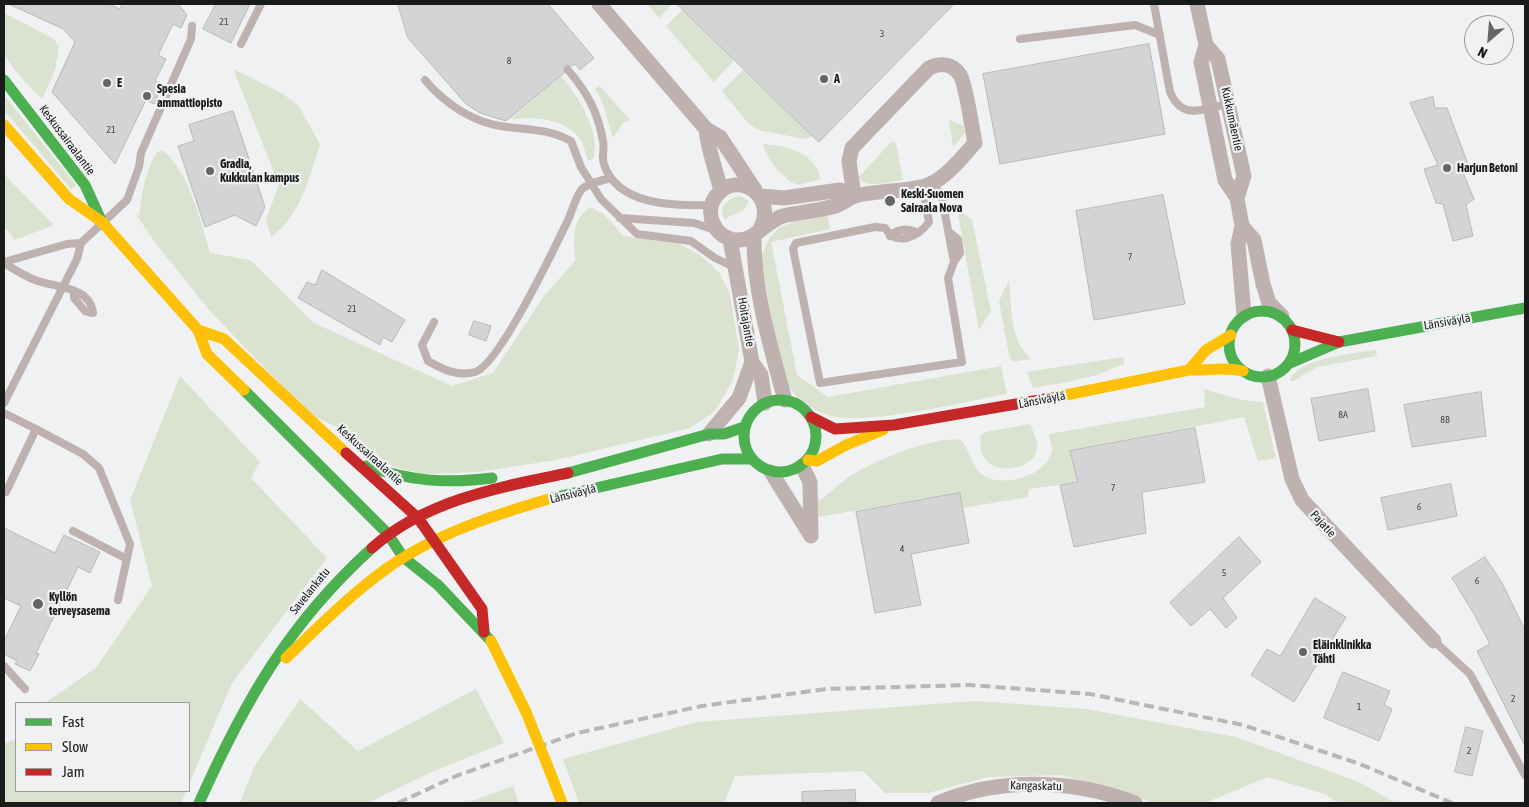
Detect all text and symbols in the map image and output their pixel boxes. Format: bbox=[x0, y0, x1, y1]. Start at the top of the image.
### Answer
north arrow bbox=[1464, 15, 1514, 65]
house number: 21 bbox=[219, 16, 229, 28]
house number: 3 bbox=[880, 28, 884, 40]
text: N bbox=[1475, 43, 1490, 61]
house number: 8 bbox=[507, 55, 511, 67]
place label: A bbox=[834, 72, 840, 86]
marker: A bbox=[818, 73, 830, 85]
place label: E bbox=[117, 76, 122, 90]
marker: E bbox=[101, 77, 113, 89]
place label: Spesia ammattiopisto bbox=[157, 82, 222, 110]
street label: Kukkumäentie bbox=[1218, 86, 1246, 152]
marker: Spesia ammattiopisto bbox=[141, 90, 153, 102]
street label: Keskussairaalantie bbox=[36, 102, 98, 178]
house number: 21 bbox=[106, 124, 116, 136]
place label: Gradia, Kukkulan kampus bbox=[220, 157, 299, 185]
place label: Harjun Betoni bbox=[1457, 161, 1518, 175]
marker: Harjun Betoni bbox=[1441, 162, 1453, 174]
marker: Gradia, Kukkulan kampus bbox=[204, 165, 216, 177]
place label: Keski-Suomen Sairaala Nova bbox=[901, 187, 964, 215]
marker: Keski-Suomen Sairaala Nova bbox=[883, 194, 897, 208]
house number: 7 bbox=[1128, 251, 1132, 263]
street label: Hoitajantie bbox=[735, 296, 757, 348]
house number: 21 bbox=[347, 303, 357, 315]
street label: Länsiväylä bbox=[1423, 311, 1471, 333]
street label: Länsiväylä bbox=[1017, 388, 1067, 412]
house number: 8A bbox=[1338, 409, 1348, 421]
house number: 8B bbox=[1440, 414, 1450, 426]
street label: Keskussairaalantie bbox=[334, 422, 406, 488]
street label: Länsiväylä bbox=[548, 481, 598, 507]
house number: 7 bbox=[1111, 482, 1115, 494]
house number: 6 bbox=[1417, 501, 1421, 513]
street label: Pajatie bbox=[1307, 508, 1339, 540]
house number: 4 bbox=[900, 543, 904, 555]
street label: Savelankatu bbox=[287, 565, 333, 617]
house number: 5 bbox=[1222, 567, 1226, 579]
house number: 6 bbox=[1475, 575, 1479, 587]
place label: Kyllön terveysasema bbox=[49, 590, 110, 618]
marker: Kyllön terveysasema bbox=[31, 597, 45, 611]
place label: Eläinklinikka Tähti bbox=[1313, 638, 1371, 666]
marker: Eläinklinikka Tähti bbox=[1297, 646, 1309, 658]
house number: 2 bbox=[1511, 693, 1515, 705]
house number: 1 bbox=[1357, 701, 1361, 713]
legend bbox=[15, 702, 190, 792]
text: Fast bbox=[62, 713, 84, 730]
text: Slow bbox=[62, 738, 88, 755]
house number: 2 bbox=[1467, 745, 1471, 757]
text: Jam bbox=[62, 763, 85, 780]
street label: Kangaskatu bbox=[1010, 778, 1062, 794]

